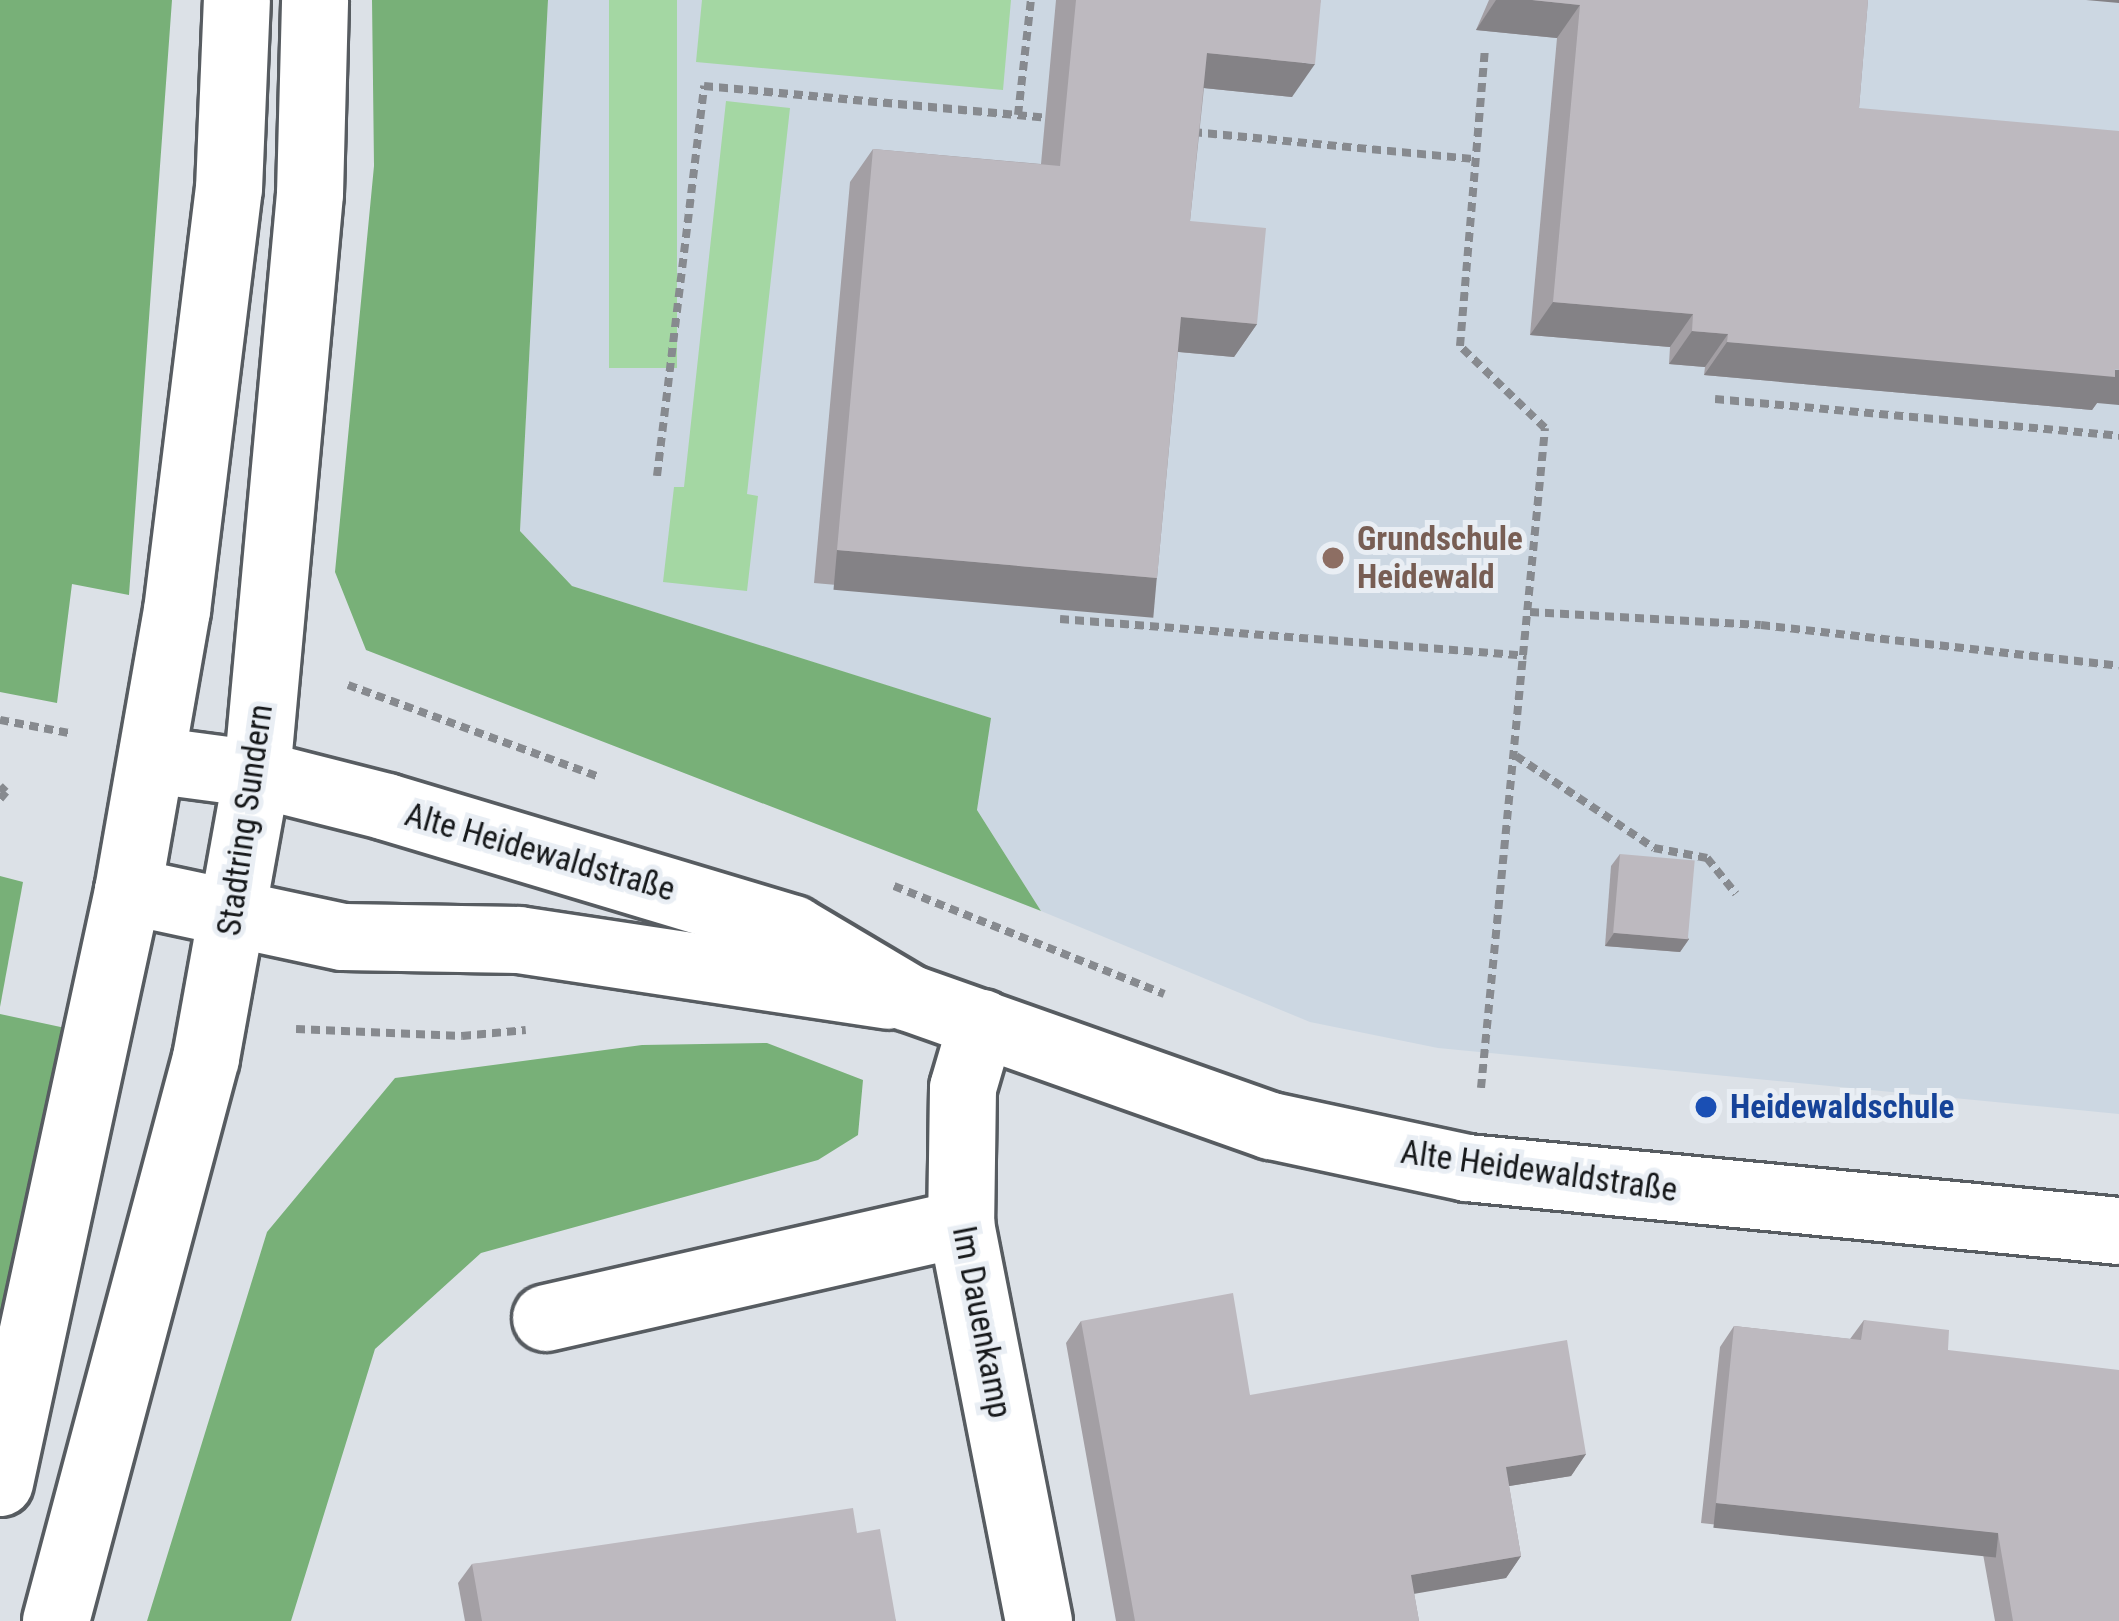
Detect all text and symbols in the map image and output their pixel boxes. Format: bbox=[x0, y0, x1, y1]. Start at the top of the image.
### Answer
place label: Grundschule Heidewald bbox=[1357, 519, 1523, 597]
marker: Grundschule Heidewald bbox=[1320, 545, 1346, 571]
street label: Stadtring Sundern bbox=[209, 702, 281, 938]
street label: Alte Heidewaldstraße bbox=[401, 795, 679, 909]
place label: Heidewaldschule bbox=[1730, 1087, 1954, 1127]
marker: Heidewaldschule bbox=[1693, 1094, 1719, 1120]
street label: Alte Heidewaldstraße bbox=[1398, 1132, 1680, 1210]
street label: Im Dauenkamp bbox=[944, 1223, 1020, 1421]

